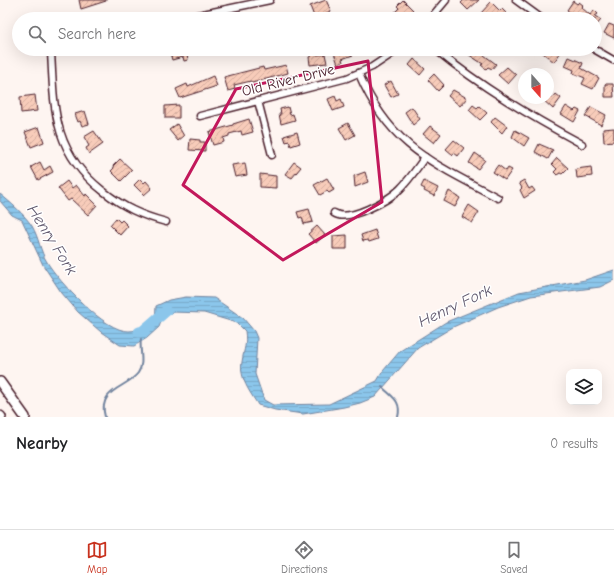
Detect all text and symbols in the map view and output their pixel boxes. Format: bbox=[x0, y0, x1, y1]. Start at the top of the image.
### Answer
search box bbox=[12, 12, 602, 56]
icon: search bbox=[26, 23, 48, 45]
text: Search here bbox=[58, 25, 136, 43]
street label: Old River Drive bbox=[240, 60, 337, 100]
north arrow bbox=[518, 68, 554, 104]
water label: Henry Fork bbox=[23, 202, 81, 278]
water label: Henry Fork bbox=[415, 281, 495, 331]
map controls bbox=[566, 369, 602, 405]
button: layers bbox=[566, 369, 602, 405]
text: Nearby bbox=[16, 434, 67, 453]
text: 0 results bbox=[550, 436, 598, 451]
tab: Map bbox=[86, 539, 108, 576]
tab: Directions bbox=[281, 539, 328, 576]
tab: Saved bbox=[500, 539, 528, 576]

